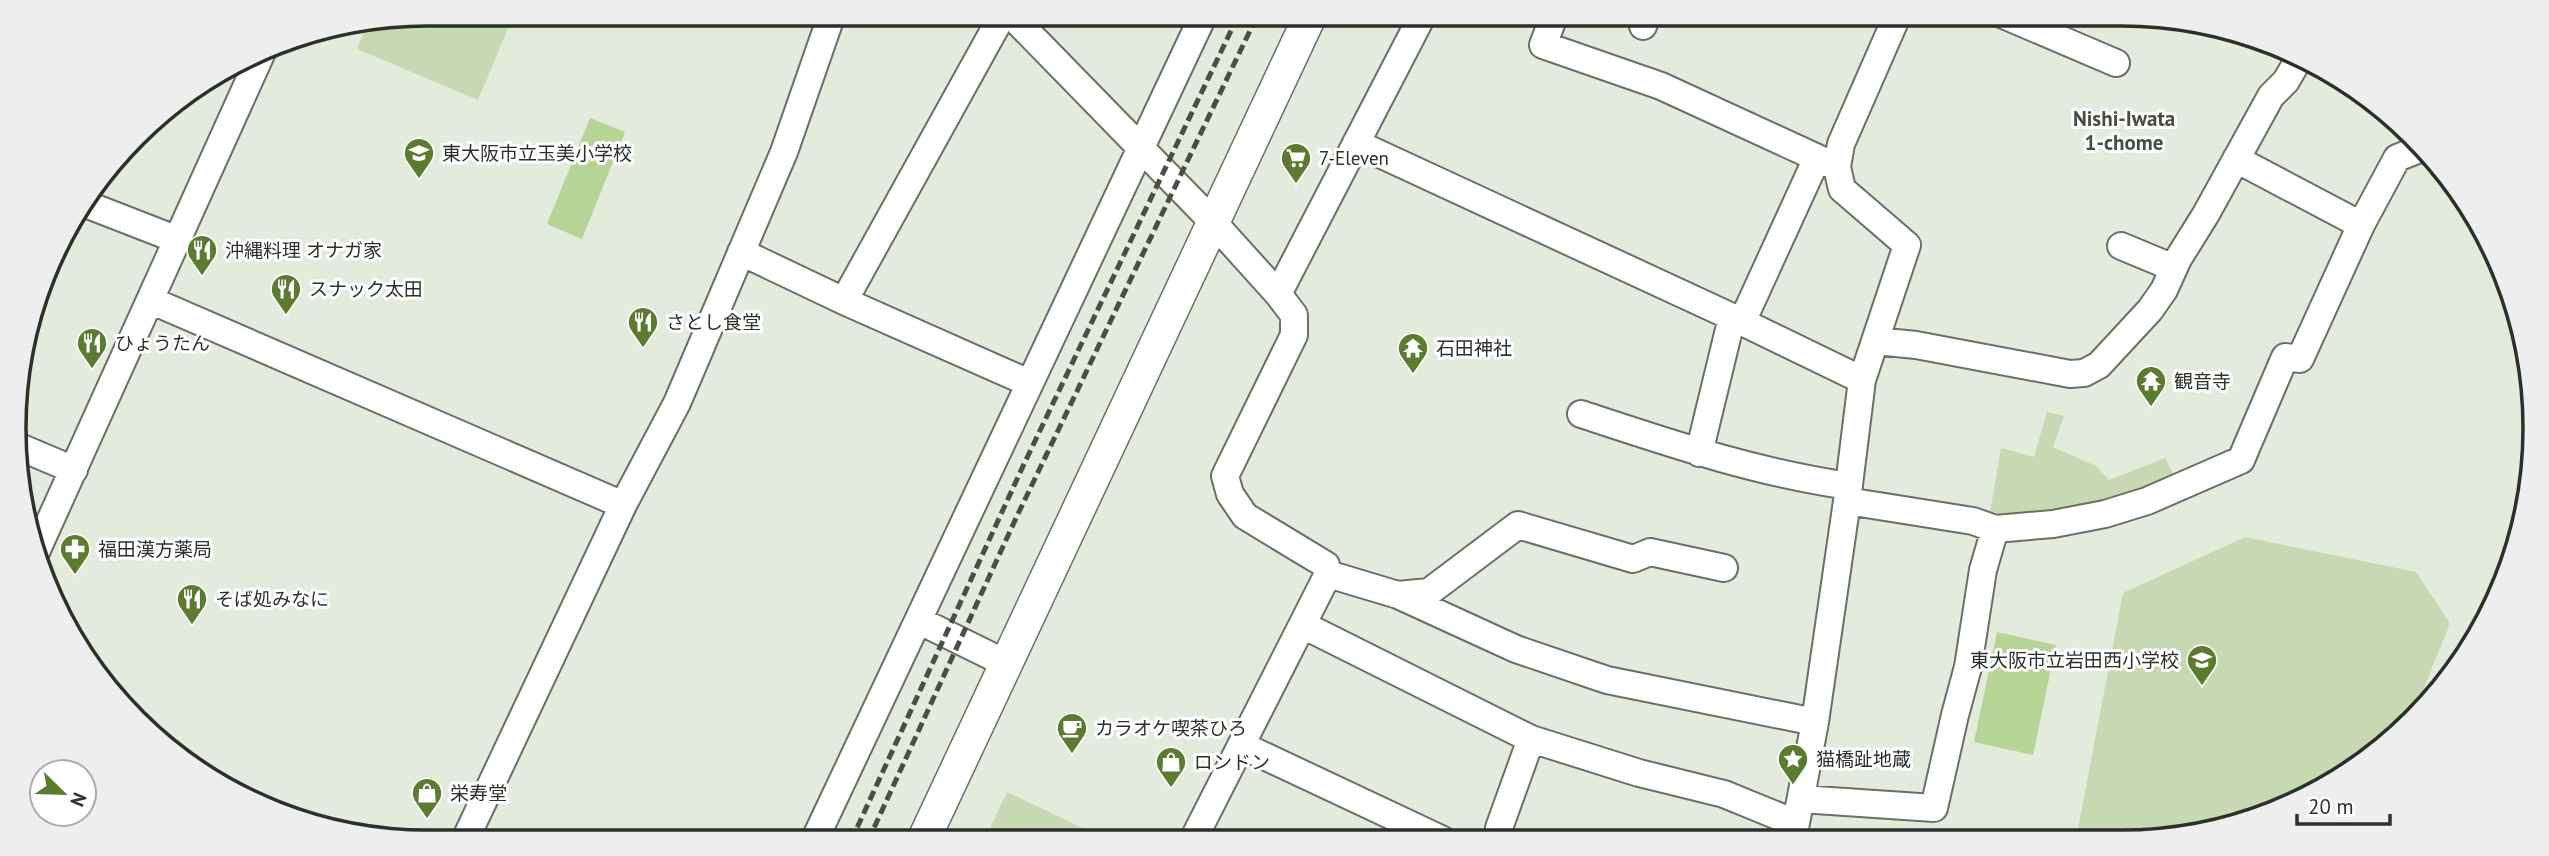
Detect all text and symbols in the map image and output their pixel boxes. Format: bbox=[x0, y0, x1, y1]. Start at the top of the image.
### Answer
district label: Nishi-Iwata 1-chome bbox=[2073, 105, 2175, 156]
school or university icon: 東大阪市立玉美小学校 bbox=[402, 136, 436, 180]
place label: 東大阪市立玉美小学校 bbox=[442, 141, 632, 165]
supermarket icon: 7-Eleven bbox=[1279, 141, 1313, 185]
place label: 7-Eleven bbox=[1319, 146, 1389, 170]
restaurant icon: 沖縄料理 オナガ家 bbox=[185, 233, 219, 277]
place label: 沖縄料理 オナガ家 bbox=[225, 238, 382, 262]
restaurant icon: スナック太田 bbox=[269, 272, 303, 316]
place label: スナック太田 bbox=[309, 277, 423, 301]
restaurant icon: さとし食堂 bbox=[626, 305, 660, 349]
place label: さとし食堂 bbox=[666, 310, 761, 334]
restaurant icon: ひょうたん bbox=[75, 326, 109, 370]
place label: ひょうたん bbox=[115, 331, 210, 355]
temple icon: 石田神社 bbox=[1396, 331, 1430, 375]
place label: 石田神社 bbox=[1436, 336, 1512, 360]
temple icon: 観音寺 bbox=[2134, 364, 2168, 408]
place label: 観音寺 bbox=[2174, 369, 2231, 393]
pharmacy icon: 福田漢方薬局 bbox=[58, 532, 92, 576]
place label: 福田漢方薬局 bbox=[98, 537, 212, 561]
restaurant icon: そば処みなに bbox=[175, 582, 209, 626]
place label: そば処みなに bbox=[215, 587, 329, 611]
school or university icon: 東大阪市立岩田西小学校 bbox=[2185, 643, 2219, 687]
place label: 東大阪市立岩田西小学校 bbox=[1970, 648, 2179, 672]
cafe icon: カラオケ喫茶ひろ bbox=[1055, 711, 1089, 755]
place label: カラオケ喫茶ひろ bbox=[1095, 716, 1247, 740]
place icon: 猫橋趾地蔵 bbox=[1776, 742, 1810, 786]
shop icon: ロンドン bbox=[1154, 745, 1188, 789]
place label: 猫橋趾地蔵 bbox=[1816, 747, 1911, 771]
place label: ロンドン bbox=[1194, 750, 1270, 774]
north arrow bbox=[28, 758, 98, 828]
shop icon: 栄寿堂 bbox=[410, 776, 444, 820]
place label: 栄寿堂 bbox=[450, 781, 507, 805]
scale bar bbox=[2297, 782, 2390, 826]
text: N bbox=[65, 789, 92, 810]
text: 20 m bbox=[2308, 793, 2354, 820]

